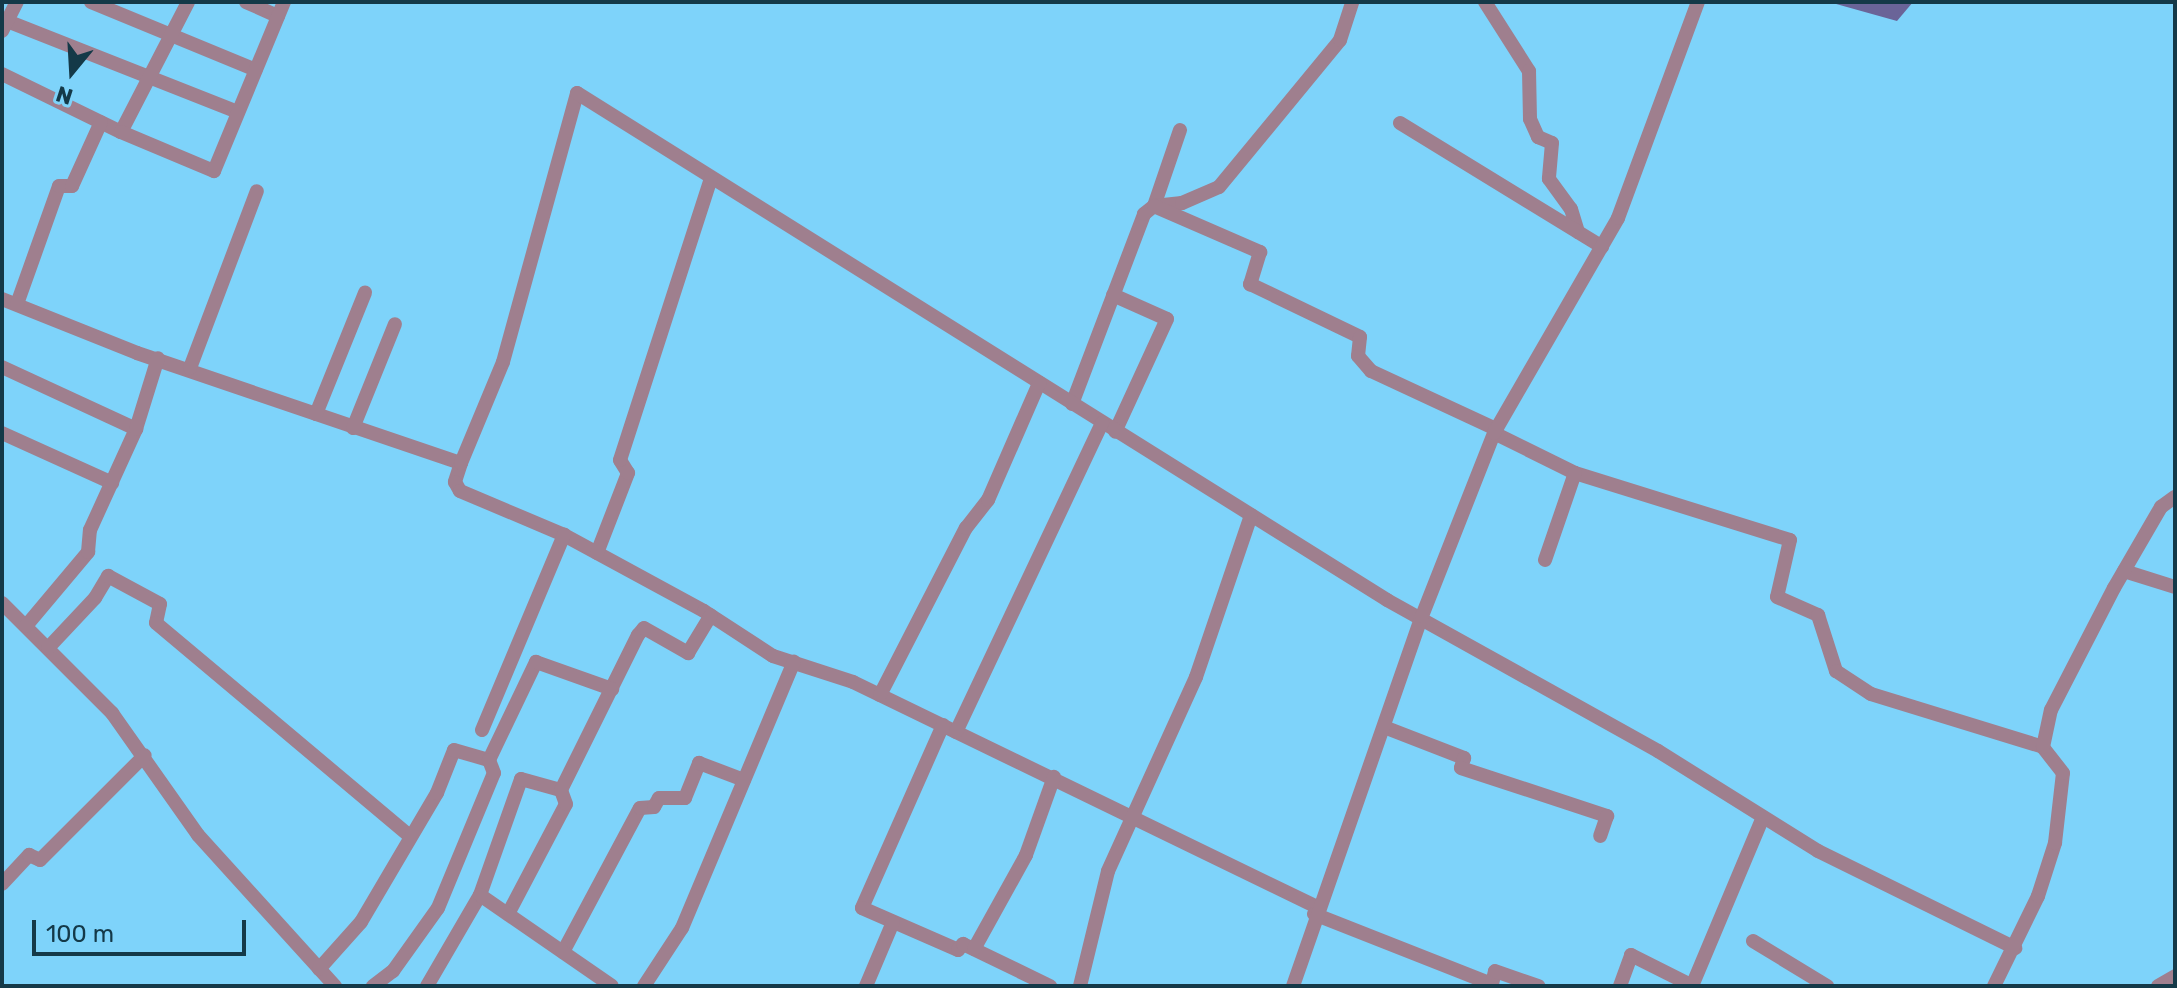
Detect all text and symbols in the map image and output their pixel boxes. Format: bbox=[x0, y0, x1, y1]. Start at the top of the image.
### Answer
north arrow bbox=[32, 32, 112, 112]
text: N bbox=[53, 80, 76, 111]
scale bar bbox=[36, 904, 250, 954]
text: 100 m bbox=[46, 920, 114, 948]

